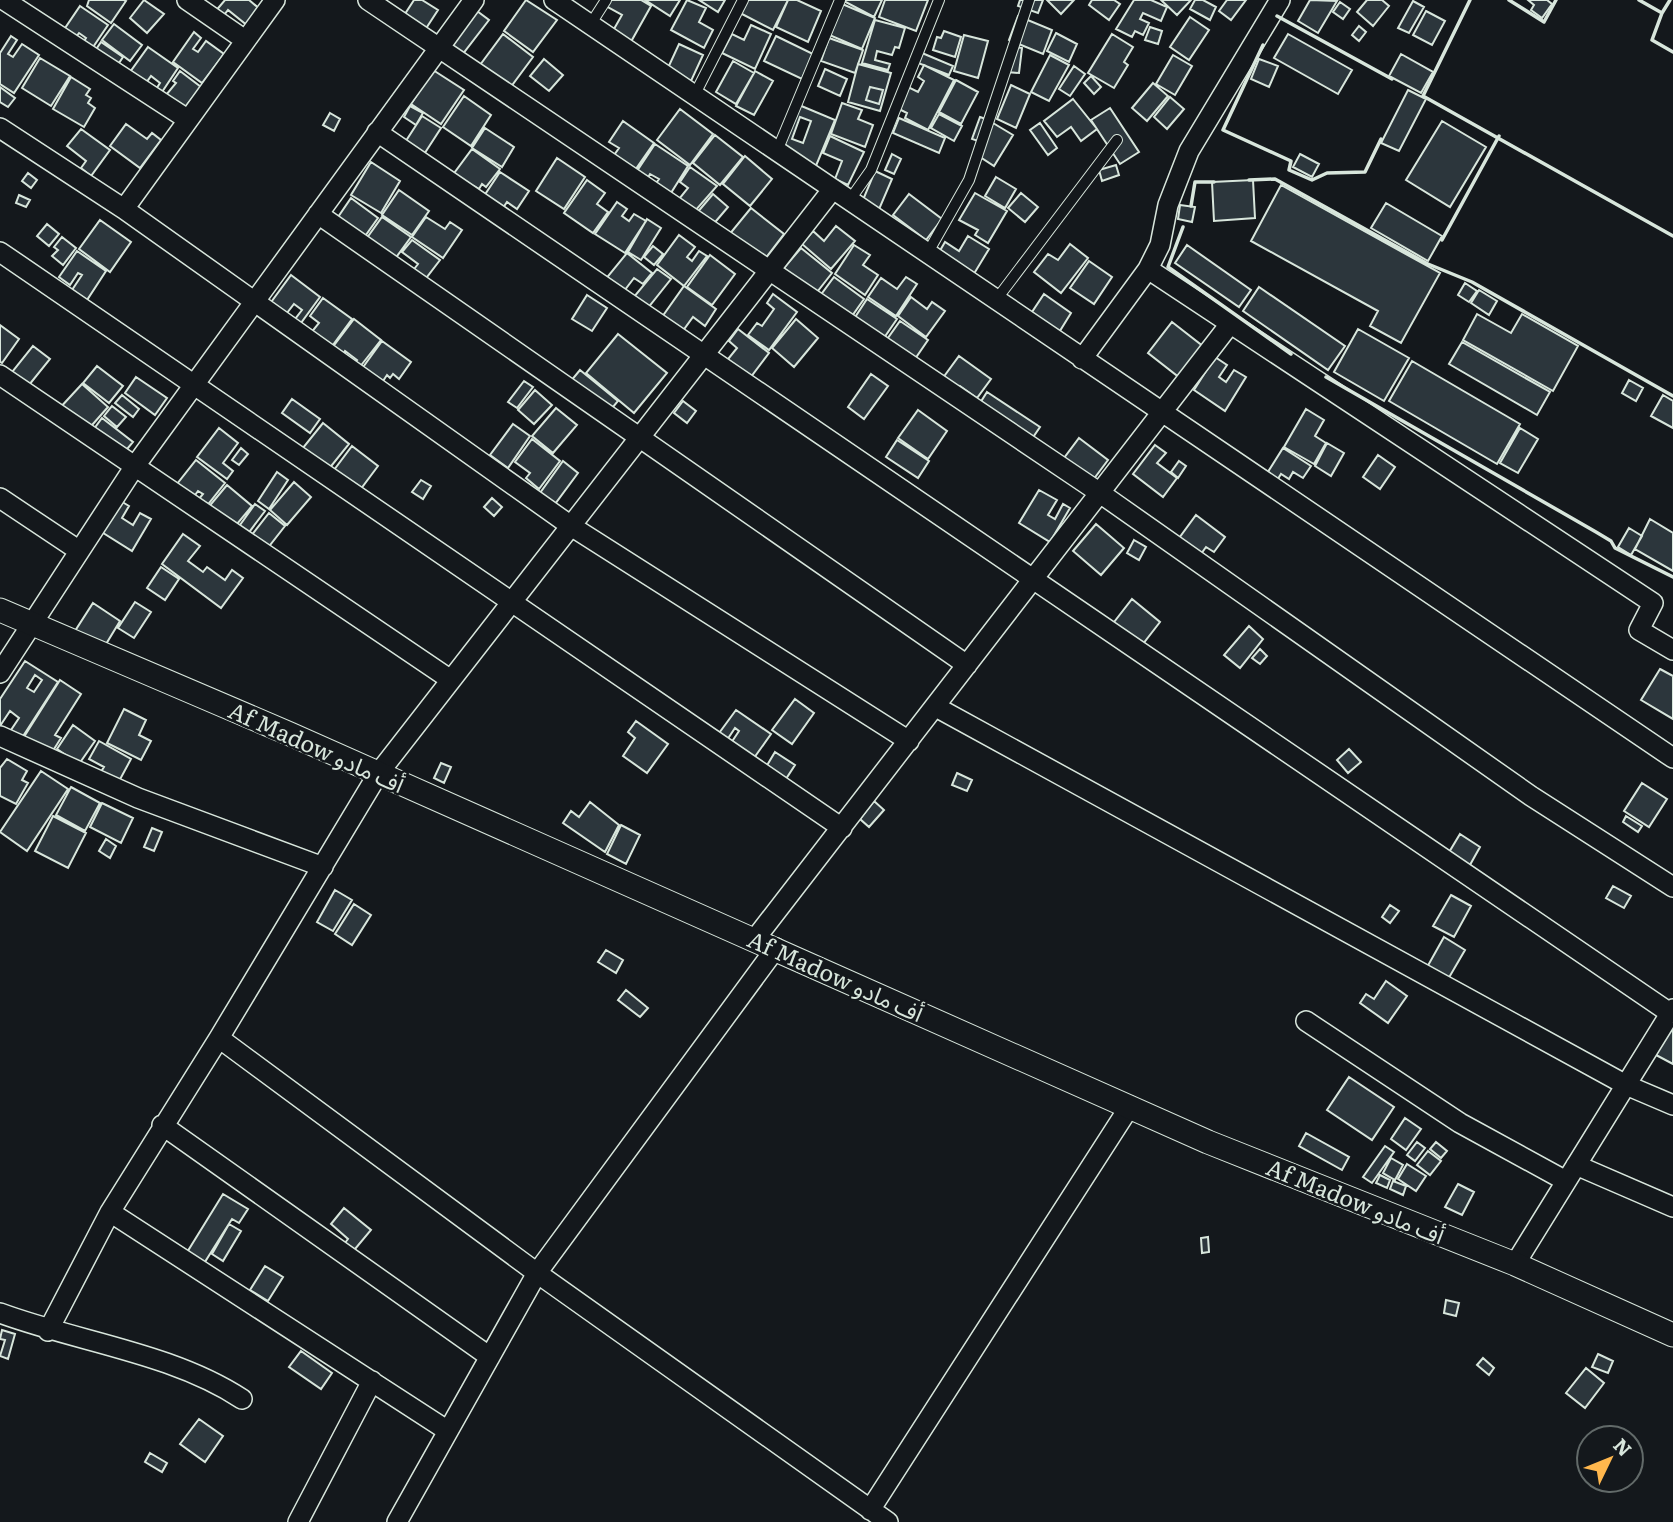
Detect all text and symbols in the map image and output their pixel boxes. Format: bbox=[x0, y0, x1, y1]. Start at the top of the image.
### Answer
street label: Af Madow أف مادو bbox=[224, 692, 411, 800]
street label: Af Madow أف مادو bbox=[743, 921, 930, 1029]
street label: Af Madow أف مادو bbox=[1262, 1149, 1450, 1251]
north arrow bbox=[1575, 1424, 1645, 1494]
text: N bbox=[1607, 1431, 1639, 1462]

